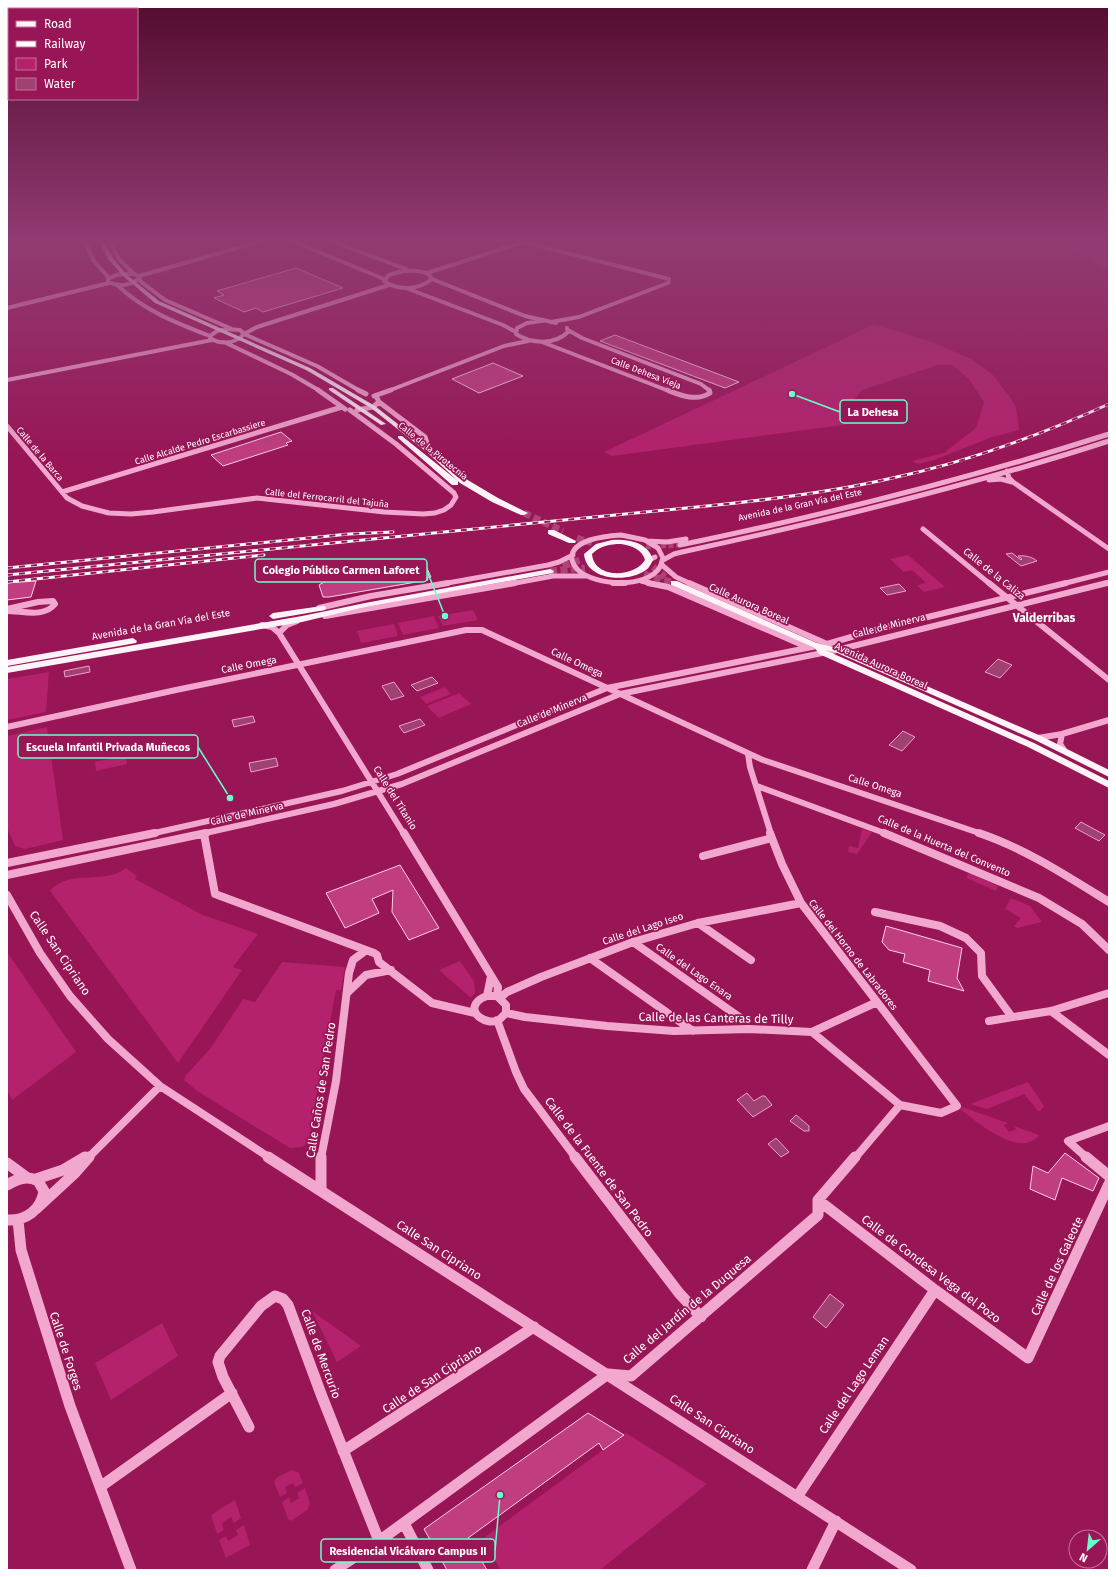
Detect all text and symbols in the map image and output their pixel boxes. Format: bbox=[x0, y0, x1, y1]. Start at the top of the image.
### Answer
legend bbox=[8, 8, 138, 100]
text: Road bbox=[44, 17, 72, 31]
text: Railway bbox=[44, 37, 85, 51]
text: Park bbox=[44, 57, 68, 71]
text: Water bbox=[44, 77, 76, 91]
street label: Calle Dehesa Vieja bbox=[609, 355, 683, 391]
callout: La Dehesa bbox=[840, 400, 907, 423]
text: La Dehesa bbox=[847, 406, 899, 419]
street label: Calle Alcalde Pedro Escarbassiere bbox=[134, 417, 267, 467]
street label: Calle de la Pirotecnia bbox=[396, 420, 470, 482]
street label: Calle de la Barca bbox=[14, 425, 66, 483]
street label: Calle del Ferrocarril del Tajuña bbox=[265, 487, 389, 509]
street label: Avenida de la Gran Vía del Este bbox=[737, 487, 863, 523]
street label: Calle de la Caliza bbox=[961, 545, 1027, 603]
callout: Colegio Público Carmen Laforet bbox=[255, 559, 427, 582]
text: Colegio Público Carmen Laforet bbox=[263, 564, 420, 577]
street label: Calle Aurora Boreal bbox=[707, 581, 791, 627]
street label: Avenida de la Gran Vía del Este bbox=[91, 606, 231, 643]
street label: Calle de Minerva bbox=[851, 611, 927, 641]
district label: Valderribas bbox=[1012, 611, 1075, 625]
street label: Avenida Aurora Boreal bbox=[833, 640, 929, 692]
street label: Calle Omega bbox=[549, 646, 605, 680]
street label: Calle Omega bbox=[220, 654, 278, 676]
street label: Calle de Minerva bbox=[515, 691, 589, 731]
callout: Escuela Infantil Privada Muñecos bbox=[18, 735, 198, 758]
text: Escuela Infantil Privada Muñecos bbox=[26, 741, 191, 754]
street label: Calle del Titanio bbox=[371, 764, 420, 832]
street label: Calle Omega bbox=[846, 772, 904, 800]
street label: Calle de Minerva bbox=[209, 800, 285, 828]
street label: Calle de la Huerta del Convento bbox=[876, 813, 1012, 880]
street label: Calle del Horno de Labradores bbox=[806, 897, 900, 1013]
street label: Calle San Cipriano bbox=[27, 908, 93, 998]
street label: Calle del Lago Iseo bbox=[601, 910, 685, 948]
street label: Calle del Lago Enara bbox=[653, 941, 735, 1003]
street label: Calle de las Canteras de Tilly bbox=[638, 1010, 794, 1026]
street label: Calle Caños de San Pedro bbox=[303, 1021, 339, 1159]
street label: Calle de la Fuente de San Pedro bbox=[542, 1094, 656, 1240]
street label: Calle de Condesa Vega del Pozo bbox=[859, 1212, 1003, 1326]
street label: Calle de los Galeote bbox=[1028, 1214, 1086, 1318]
street label: Calle San Cipriano bbox=[394, 1217, 484, 1283]
street label: Calle del Jardín de la Duquesa bbox=[620, 1251, 754, 1367]
street label: Calle de Mercurio bbox=[298, 1307, 344, 1401]
street label: Calle de Forges bbox=[47, 1310, 85, 1392]
street label: Calle del Lago Leman bbox=[816, 1334, 892, 1436]
street label: Calle de San Cipriano bbox=[380, 1342, 484, 1416]
street label: Calle San Cipriano bbox=[667, 1391, 757, 1457]
north arrow bbox=[1068, 1529, 1108, 1569]
callout: Residencial Vicálvaro Campus II bbox=[321, 1539, 495, 1562]
text: Residencial Vicálvaro Campus II bbox=[329, 1545, 487, 1558]
text: N bbox=[1077, 1550, 1090, 1565]

